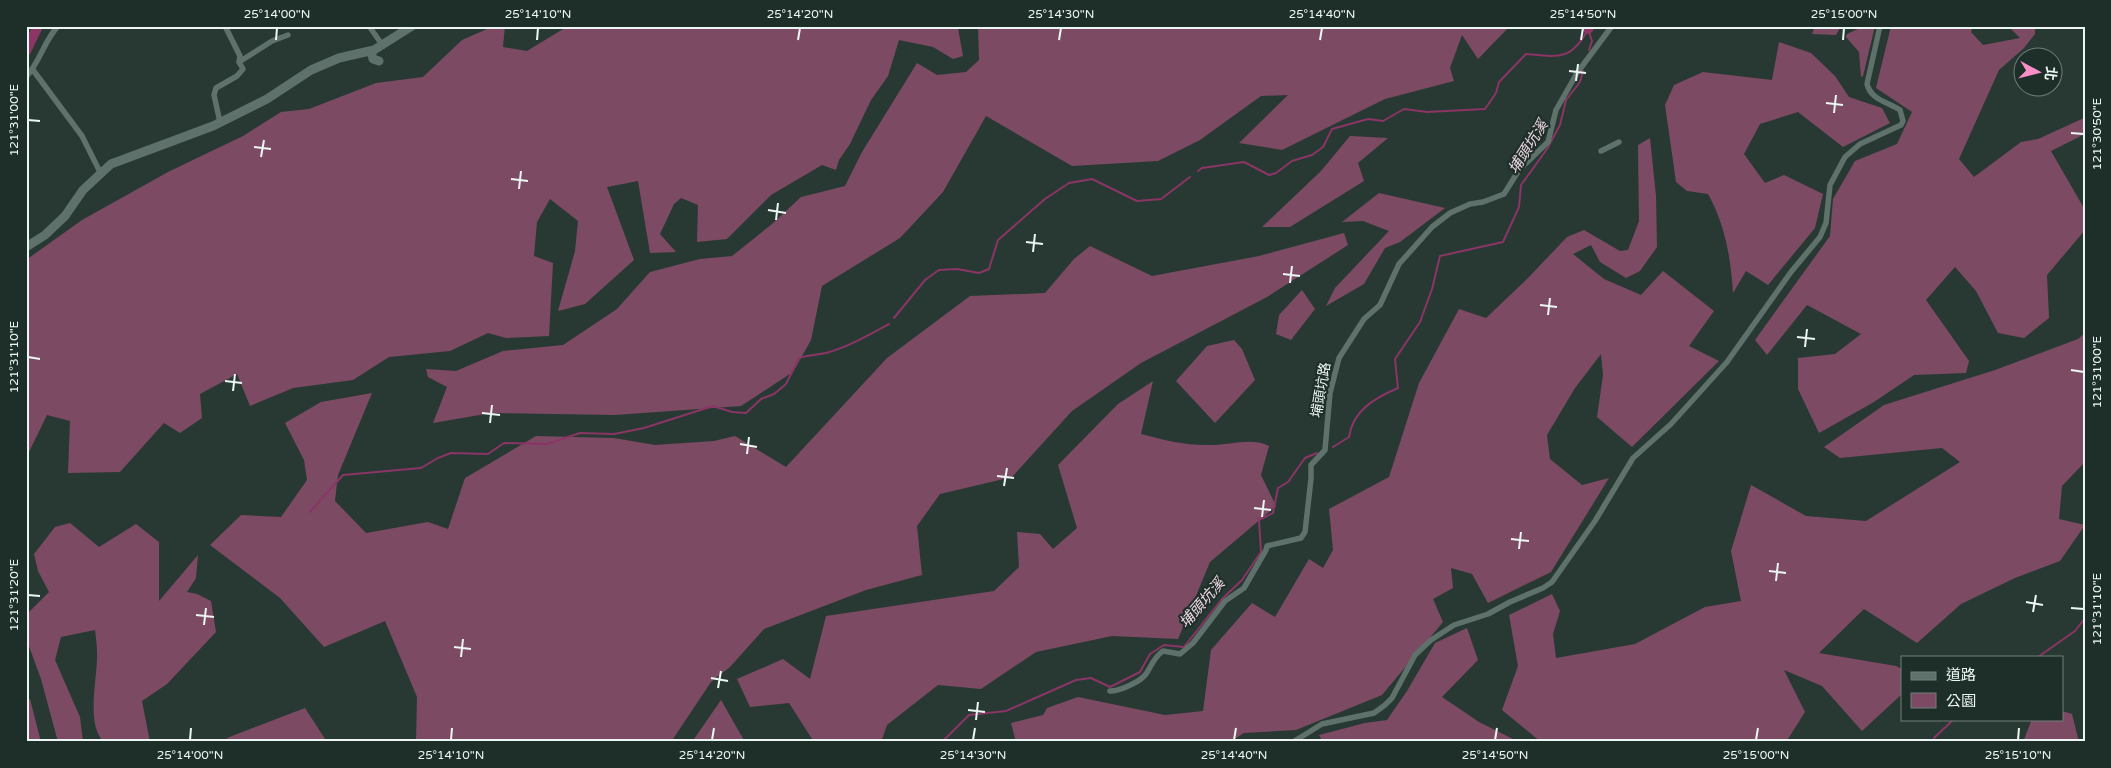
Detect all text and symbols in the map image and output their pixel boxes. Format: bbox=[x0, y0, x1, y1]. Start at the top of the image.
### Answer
text: 25°14'00"N bbox=[244, 7, 310, 21]
text: 25°14'10"N bbox=[505, 7, 571, 21]
text: 25°14'20"N bbox=[767, 7, 833, 21]
text: 25°14'30"N bbox=[1028, 7, 1094, 21]
text: 25°14'40"N bbox=[1289, 7, 1355, 21]
text: 25°14'50"N bbox=[1550, 7, 1616, 21]
text: 25°15'00"N bbox=[1811, 7, 1877, 21]
north arrow bbox=[2014, 48, 2064, 98]
text: 北 bbox=[2041, 66, 2060, 82]
text: 121°31'00"E bbox=[7, 83, 21, 156]
text: 121°30'50"E bbox=[2090, 97, 2104, 170]
water label: 埔頭坑溪 bbox=[1504, 115, 1553, 177]
text: 121°31'10"E bbox=[7, 320, 21, 393]
text: 121°31'00"E bbox=[2090, 335, 2104, 408]
street label: 埔頭坑路 bbox=[1308, 361, 1334, 419]
text: 121°31'20"E bbox=[7, 558, 21, 631]
text: 121°31'10"E bbox=[2090, 572, 2104, 645]
water label: 埔頭坑溪 bbox=[1176, 573, 1230, 632]
legend bbox=[1901, 656, 2064, 720]
text: 道路 bbox=[1946, 666, 1976, 684]
text: 公園 bbox=[1946, 692, 1976, 710]
text: 25°14'00"N bbox=[157, 748, 223, 762]
text: 25°14'10"N bbox=[418, 748, 484, 762]
text: 25°14'20"N bbox=[679, 748, 745, 762]
text: 25°14'30"N bbox=[940, 748, 1006, 762]
text: 25°14'40"N bbox=[1201, 748, 1267, 762]
text: 25°14'50"N bbox=[1462, 748, 1528, 762]
text: 25°15'00"N bbox=[1723, 748, 1789, 762]
text: 25°15'10"N bbox=[1985, 748, 2051, 762]

